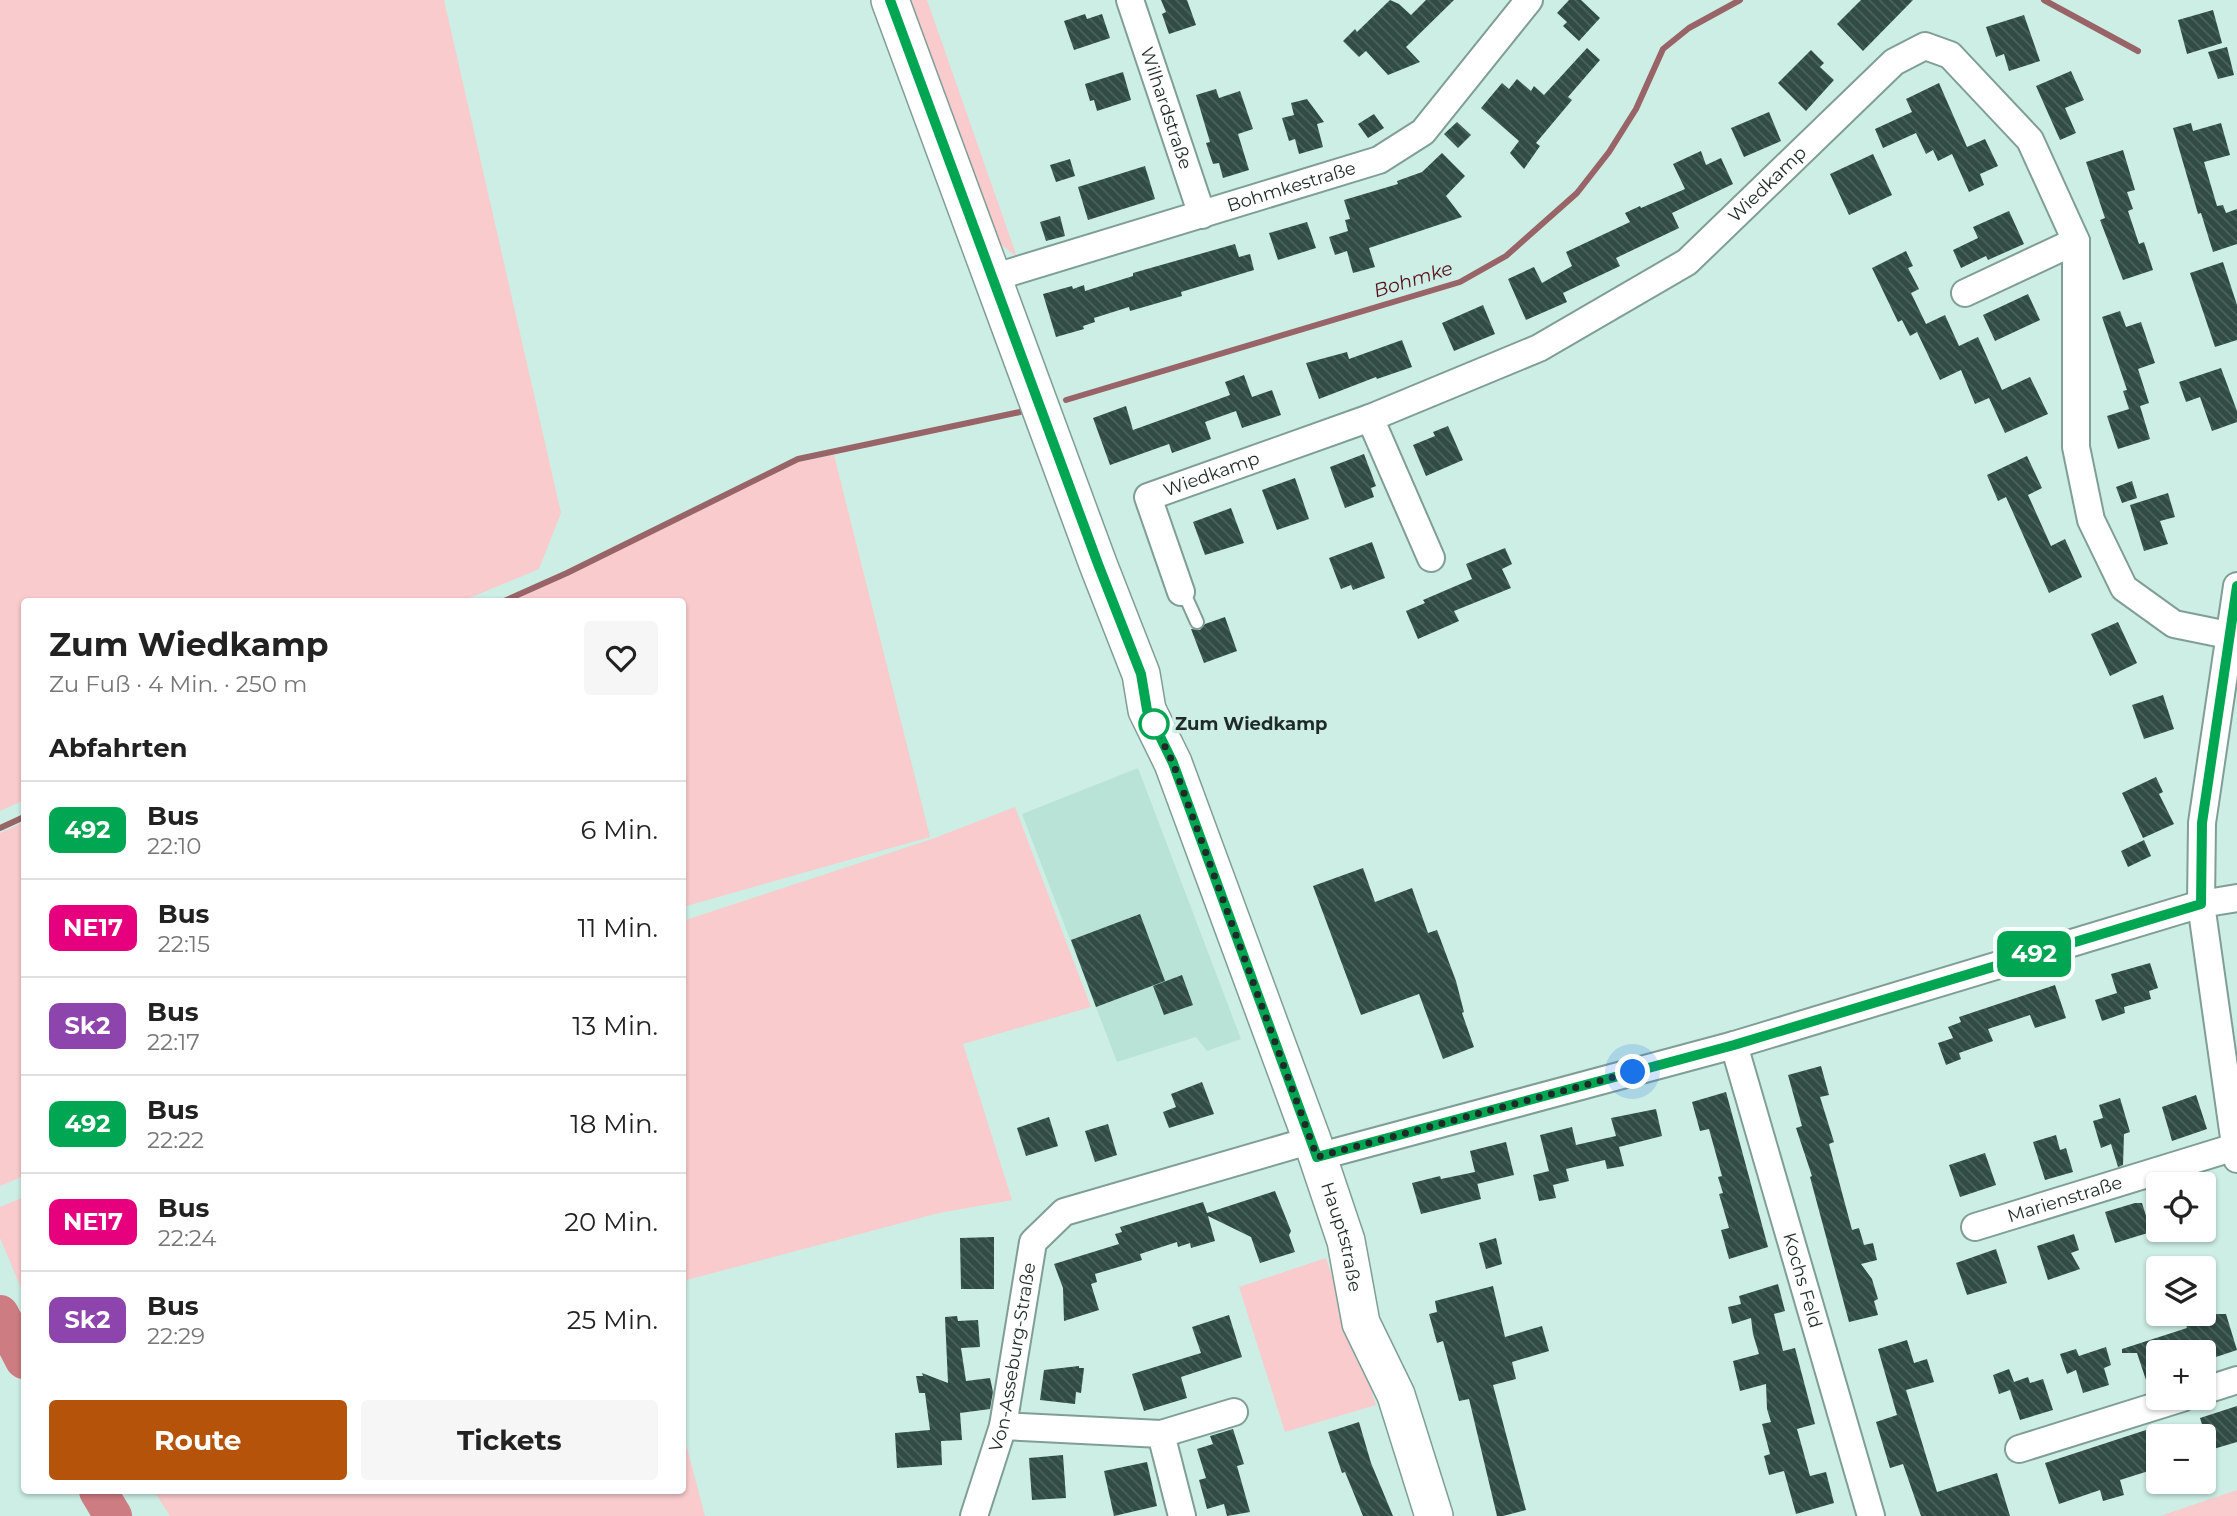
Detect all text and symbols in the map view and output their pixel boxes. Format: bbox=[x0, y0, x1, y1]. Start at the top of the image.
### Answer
street label: Wilhardstraße bbox=[1136, 44, 1197, 172]
street label: Wiedkamp bbox=[1724, 142, 1811, 227]
street label: Bohmkestraße bbox=[1224, 157, 1359, 217]
water label: Bohmke bbox=[1371, 257, 1456, 302]
street label: Wiedkamp bbox=[1161, 447, 1262, 502]
button: heart bbox=[584, 621, 658, 695]
text: Zum Wiedkamp bbox=[49, 624, 328, 664]
text: Zu Fuß · 4 Min. · 250 m bbox=[49, 670, 308, 698]
marker: Zum Wiedkamp bbox=[1139, 709, 1169, 739]
place label: Zum Wiedkamp bbox=[1175, 713, 1327, 735]
text: Abfahrten bbox=[49, 732, 188, 764]
text: Bus bbox=[147, 800, 199, 832]
text: 6 Min. bbox=[580, 814, 658, 846]
text: 492 bbox=[65, 815, 110, 844]
text: 22:10 bbox=[147, 832, 202, 860]
text: Bus bbox=[158, 898, 209, 930]
text: 11 Min. bbox=[578, 912, 658, 944]
text: NE17 bbox=[63, 913, 123, 942]
text: 22:15 bbox=[158, 930, 210, 958]
line badge: 492 bbox=[1994, 931, 2074, 977]
text: 492 bbox=[2011, 939, 2057, 968]
text: Bus bbox=[147, 996, 199, 1028]
text: 13 Min. bbox=[572, 1010, 658, 1042]
text: Sk2 bbox=[65, 1011, 110, 1040]
text: 22:17 bbox=[147, 1028, 200, 1056]
your location bbox=[1615, 1054, 1650, 1089]
text: Bus bbox=[147, 1094, 199, 1126]
text: 18 Min. bbox=[570, 1108, 658, 1140]
text: 492 bbox=[65, 1109, 110, 1138]
text: 22:22 bbox=[147, 1126, 204, 1154]
street label: Marienstraße bbox=[2005, 1171, 2125, 1227]
map controls bbox=[2146, 1172, 2216, 1494]
button: locate bbox=[2146, 1172, 2216, 1242]
street label: Hauptstraße bbox=[1316, 1179, 1366, 1294]
text: Bus bbox=[158, 1192, 209, 1224]
text: 20 Min. bbox=[564, 1206, 658, 1238]
text: NE17 bbox=[63, 1207, 123, 1236]
text: 22:24 bbox=[158, 1224, 217, 1252]
street label: Kochs Feld bbox=[1778, 1230, 1827, 1331]
button: layers bbox=[2146, 1256, 2216, 1326]
street label: Von-Asseburg-Straße bbox=[984, 1261, 1040, 1454]
text: Bus bbox=[147, 1290, 199, 1322]
text: 25 Min. bbox=[567, 1304, 658, 1336]
text: Sk2 bbox=[65, 1305, 110, 1334]
text: 22:29 bbox=[147, 1322, 205, 1350]
button: + bbox=[2146, 1340, 2216, 1410]
button: Route bbox=[49, 1400, 347, 1480]
button: Tickets bbox=[361, 1400, 658, 1480]
button: − bbox=[2146, 1424, 2216, 1494]

